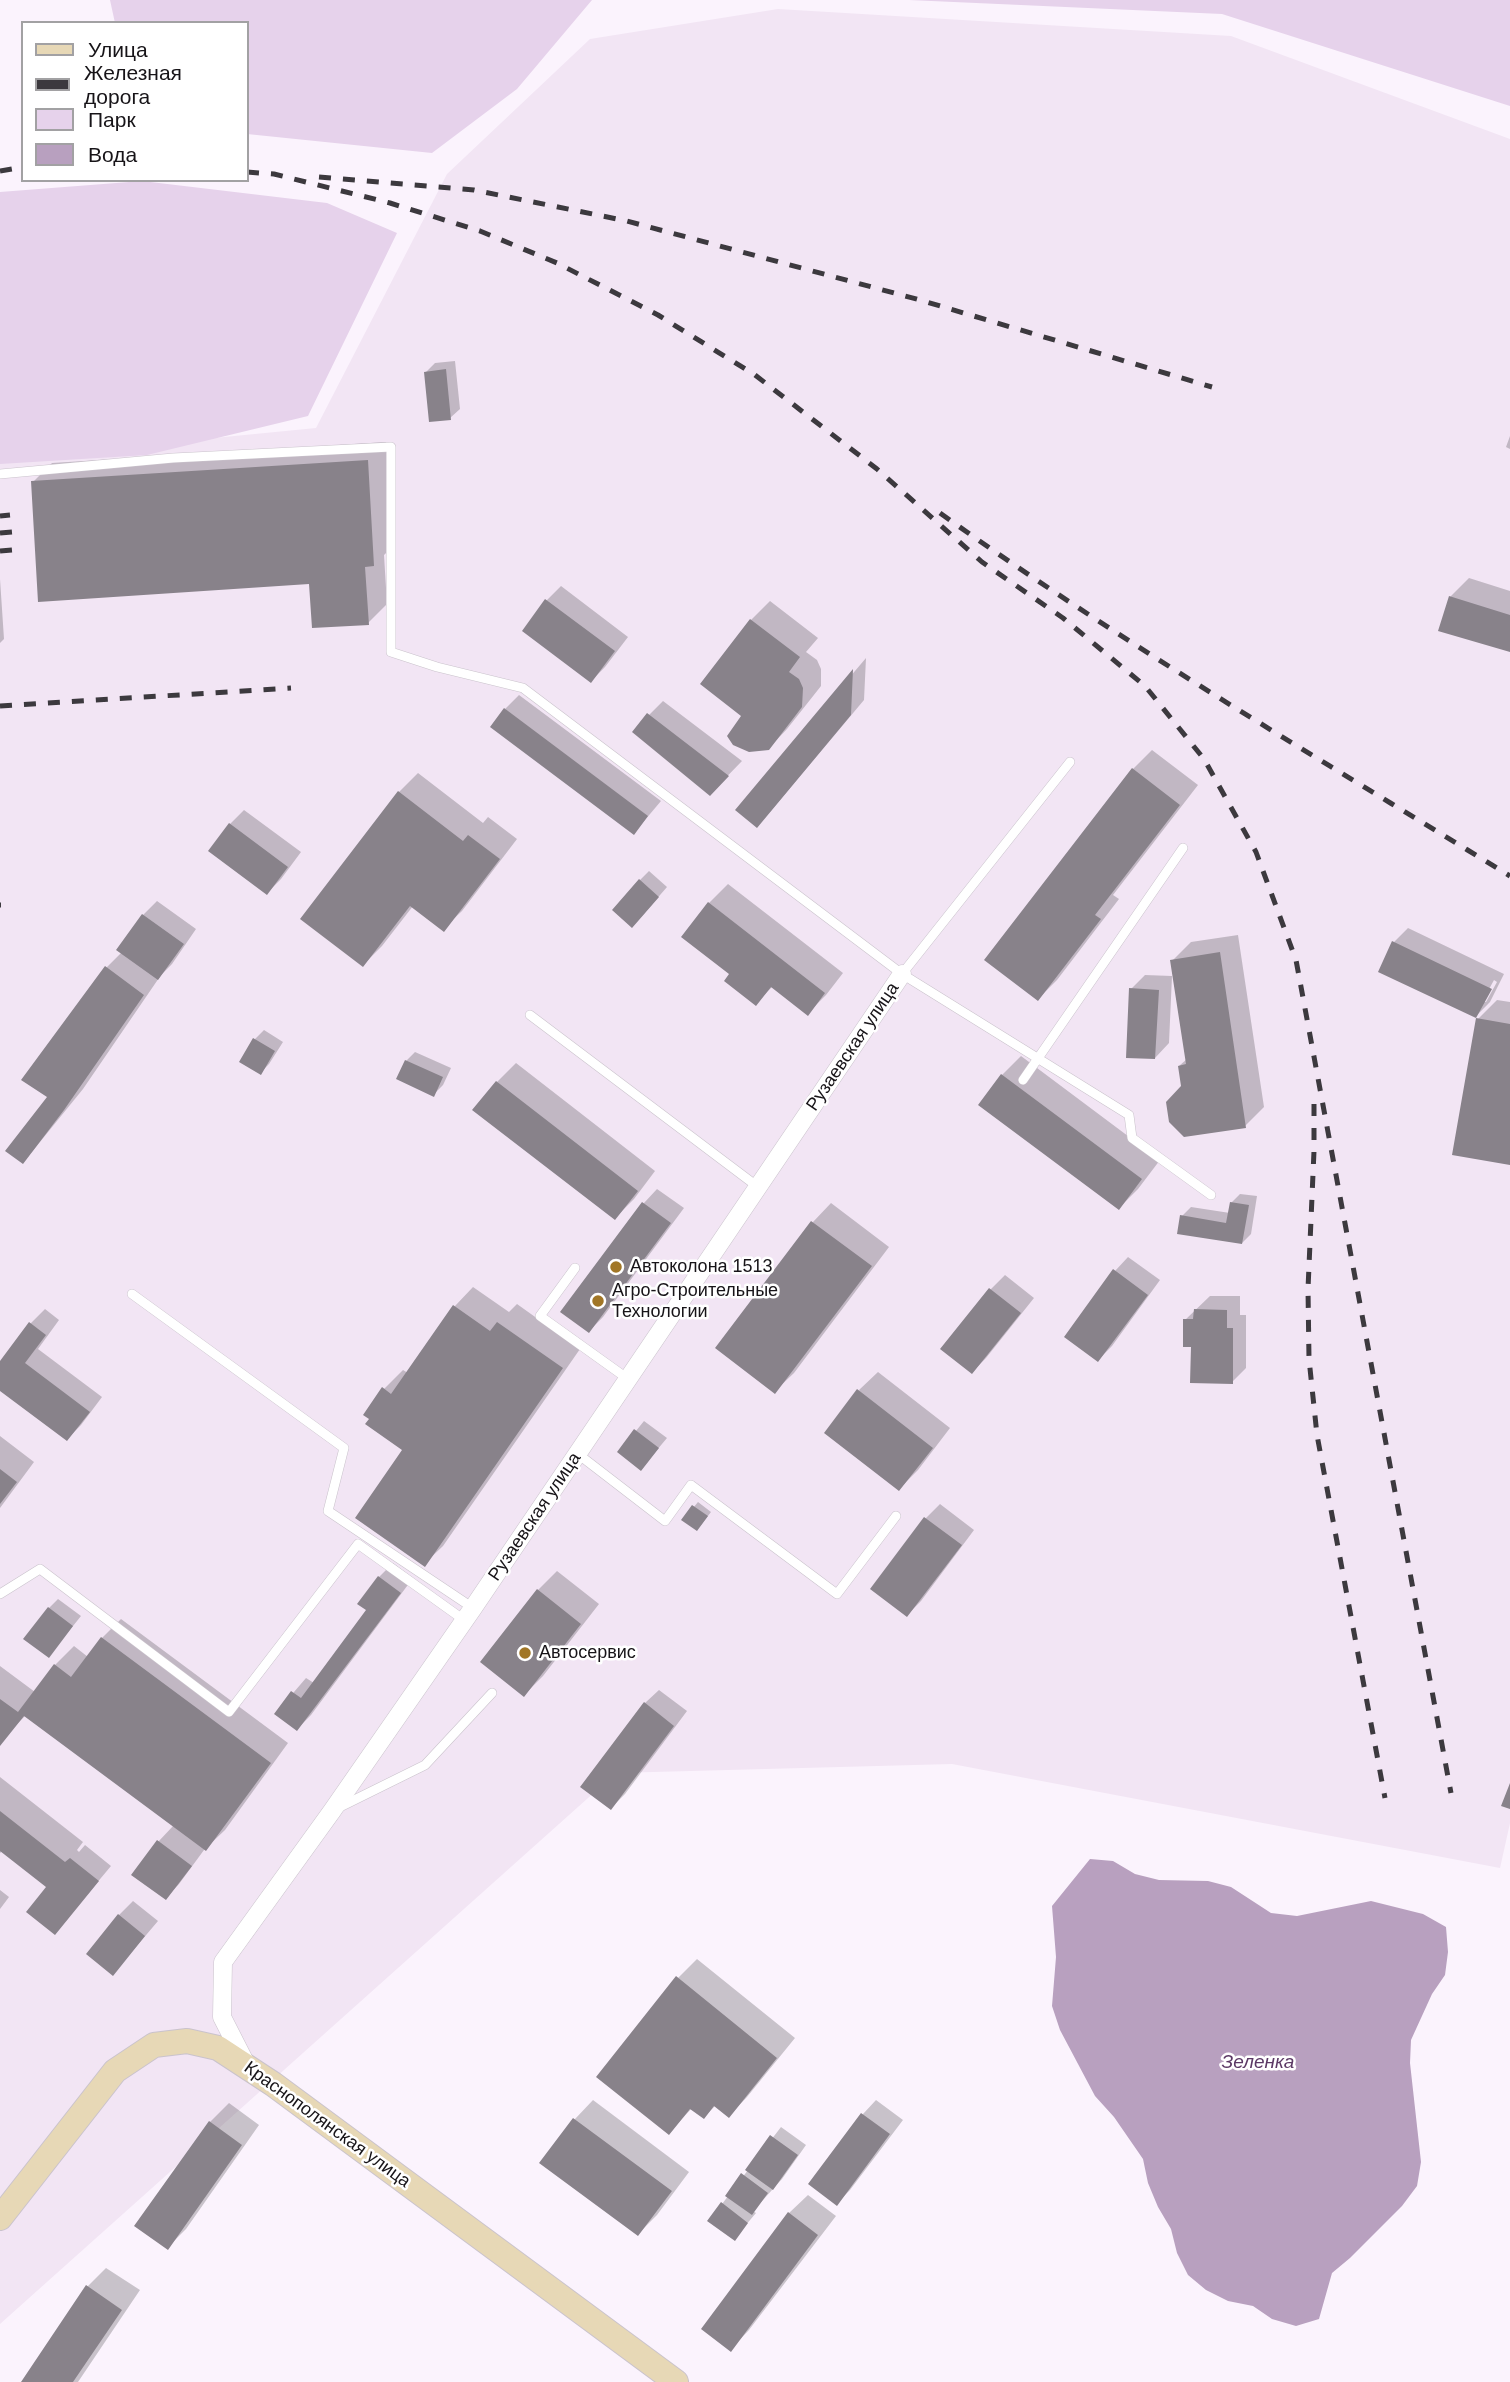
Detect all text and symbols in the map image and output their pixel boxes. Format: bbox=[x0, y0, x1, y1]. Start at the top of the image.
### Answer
legend bbox=[21, 21, 248, 182]
text: Улица bbox=[88, 38, 148, 61]
text: Железная дорога bbox=[84, 61, 182, 108]
text: Парк bbox=[88, 108, 136, 131]
text: Вода bbox=[88, 143, 137, 166]
street label: Рузаевская улица bbox=[802, 979, 904, 1115]
place label: Автоколона 1513 bbox=[630, 1256, 773, 1278]
marker: Автоколона 1513 bbox=[608, 1259, 624, 1275]
place label: Агро-Строительные Технологии bbox=[612, 1280, 778, 1322]
marker: Агро-Строительные Технологии bbox=[590, 1293, 606, 1309]
street label: Рузаевская улица bbox=[484, 1449, 586, 1585]
place label: Автосервис bbox=[539, 1642, 636, 1664]
marker: Автосервис bbox=[517, 1645, 533, 1661]
water label: Зеленка bbox=[1222, 2052, 1294, 2074]
street label: Краснополянская улица bbox=[240, 2057, 414, 2193]

